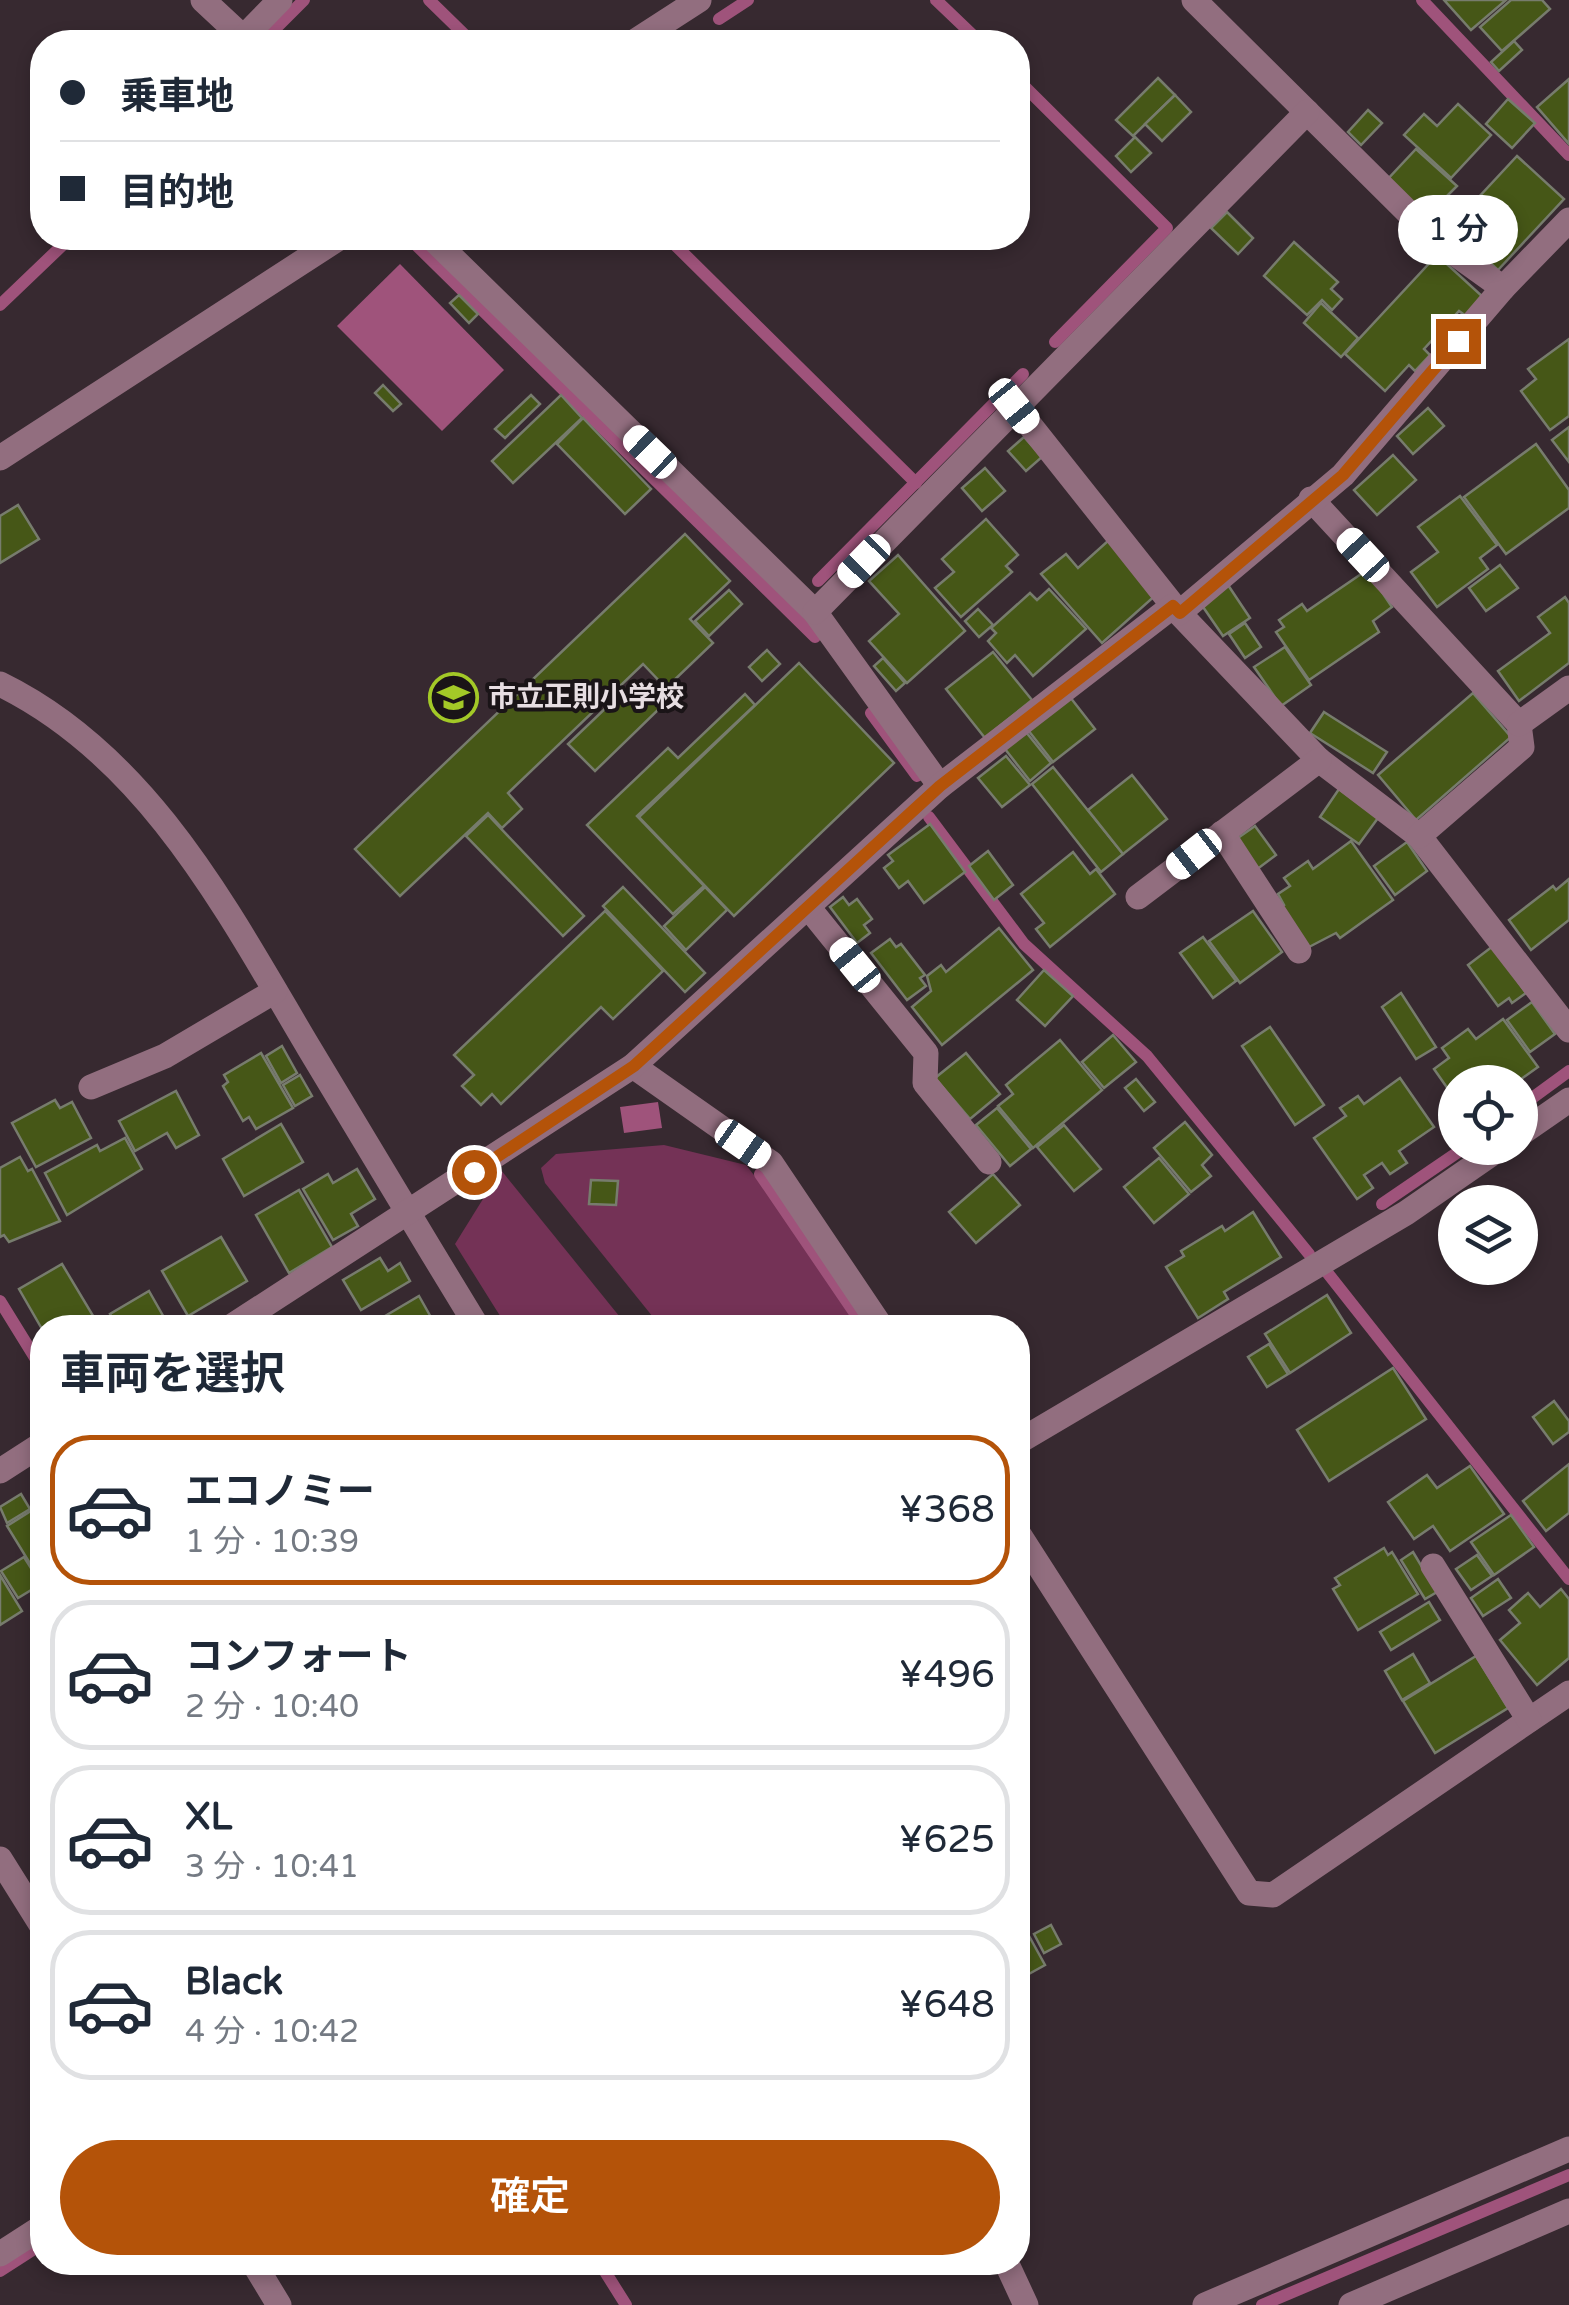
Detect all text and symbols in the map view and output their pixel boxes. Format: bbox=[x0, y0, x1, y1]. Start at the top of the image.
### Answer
text: 乗車地 bbox=[120, 74, 234, 120]
text: 目的地 bbox=[120, 170, 234, 216]
callout: 1 分 bbox=[1398, 196, 1518, 266]
text: 1 分 bbox=[1428, 211, 1488, 249]
route end bbox=[1436, 319, 1481, 364]
car bbox=[983, 373, 1045, 439]
car bbox=[618, 420, 682, 484]
car bbox=[1332, 523, 1394, 587]
car bbox=[832, 529, 896, 593]
school or university icon: 市立正則小学校 bbox=[427, 671, 479, 723]
place label: 市立正則小学校 bbox=[488, 680, 684, 714]
car bbox=[1161, 824, 1227, 884]
car bbox=[824, 932, 886, 998]
map controls bbox=[1438, 1065, 1538, 1285]
button: locate bbox=[1438, 1065, 1538, 1165]
car bbox=[710, 1115, 776, 1173]
route start bbox=[452, 1150, 497, 1195]
button: layers bbox=[1438, 1185, 1538, 1285]
text: 車両を選択 bbox=[60, 1348, 285, 1402]
icon: car bbox=[65, 1465, 155, 1555]
text: エコノミー bbox=[185, 1469, 375, 1515]
text: ¥368 bbox=[898, 1487, 995, 1533]
text: 1 分 · 10:39 bbox=[185, 1523, 359, 1561]
icon: car bbox=[65, 1630, 155, 1720]
text: コンフォート bbox=[185, 1634, 412, 1680]
text: ¥496 bbox=[898, 1652, 995, 1698]
text: 2 分 · 10:40 bbox=[185, 1688, 359, 1726]
text: XL bbox=[185, 1794, 232, 1840]
icon: car bbox=[65, 1795, 155, 1885]
text: ¥625 bbox=[898, 1817, 995, 1863]
text: 3 分 · 10:41 bbox=[185, 1848, 359, 1886]
text: Black bbox=[185, 1959, 283, 2005]
icon: car bbox=[65, 1960, 155, 2050]
text: ¥648 bbox=[898, 1982, 995, 2028]
text: 4 分 · 10:42 bbox=[185, 2013, 359, 2051]
button: 確定 bbox=[60, 2140, 1000, 2255]

